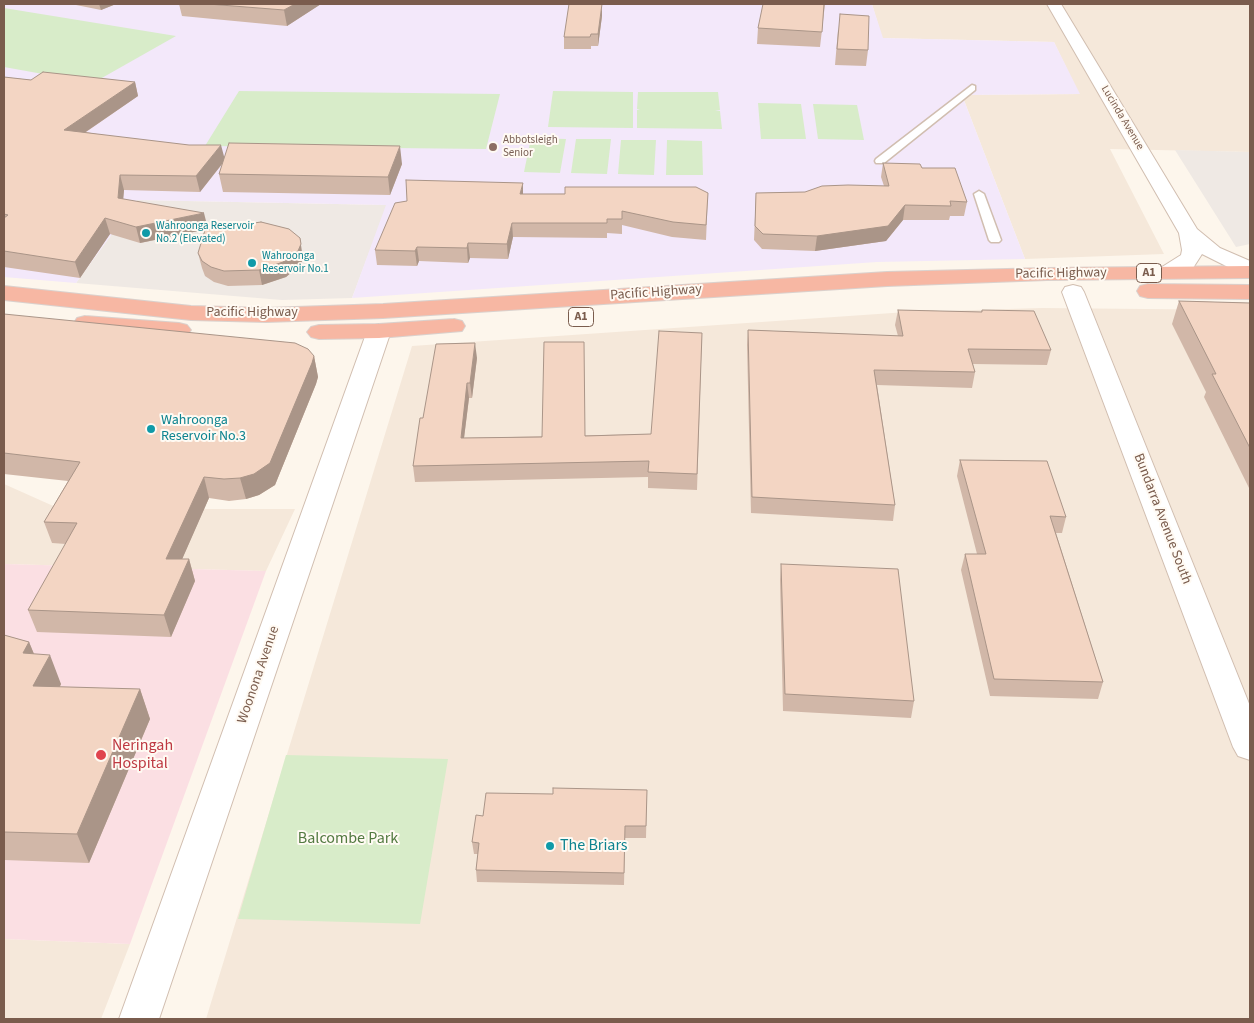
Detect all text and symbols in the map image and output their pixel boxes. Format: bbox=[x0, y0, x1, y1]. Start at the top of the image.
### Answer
street label: Lucinda Avenue bbox=[1098, 83, 1146, 153]
place label: Abbotsleigh Senior bbox=[503, 134, 558, 160]
marker: Abbotsleigh Senior bbox=[487, 141, 499, 153]
place label: Wahroonga Reservoir No.2 (Elevated) bbox=[156, 220, 254, 246]
marker: Wahroonga Reservoir No.2 (Elevated) bbox=[140, 227, 152, 239]
place label: Wahroonga Reservoir No.1 bbox=[262, 250, 329, 276]
marker: Wahroonga Reservoir No.1 bbox=[246, 257, 258, 269]
road number: A1 bbox=[1136, 264, 1162, 282]
street label: Pacific Highway bbox=[1015, 265, 1107, 283]
street label: Pacific Highway bbox=[610, 281, 702, 305]
street label: Pacific Highway bbox=[206, 305, 298, 321]
road number: A1 bbox=[568, 308, 594, 326]
place label: Wahroonga Reservoir No.3 bbox=[161, 413, 246, 446]
marker: Wahroonga Reservoir No.3 bbox=[145, 423, 157, 435]
street label: Bundarra Avenue South bbox=[1129, 451, 1195, 587]
street label: Woonona Avenue bbox=[234, 624, 284, 726]
place label: Neringah Hospital bbox=[112, 736, 173, 774]
marker: Neringah Hospital bbox=[94, 748, 108, 762]
park label: Balcombe Park bbox=[298, 829, 398, 849]
place label: The Briars bbox=[560, 836, 628, 856]
marker: The Briars bbox=[544, 840, 556, 852]

